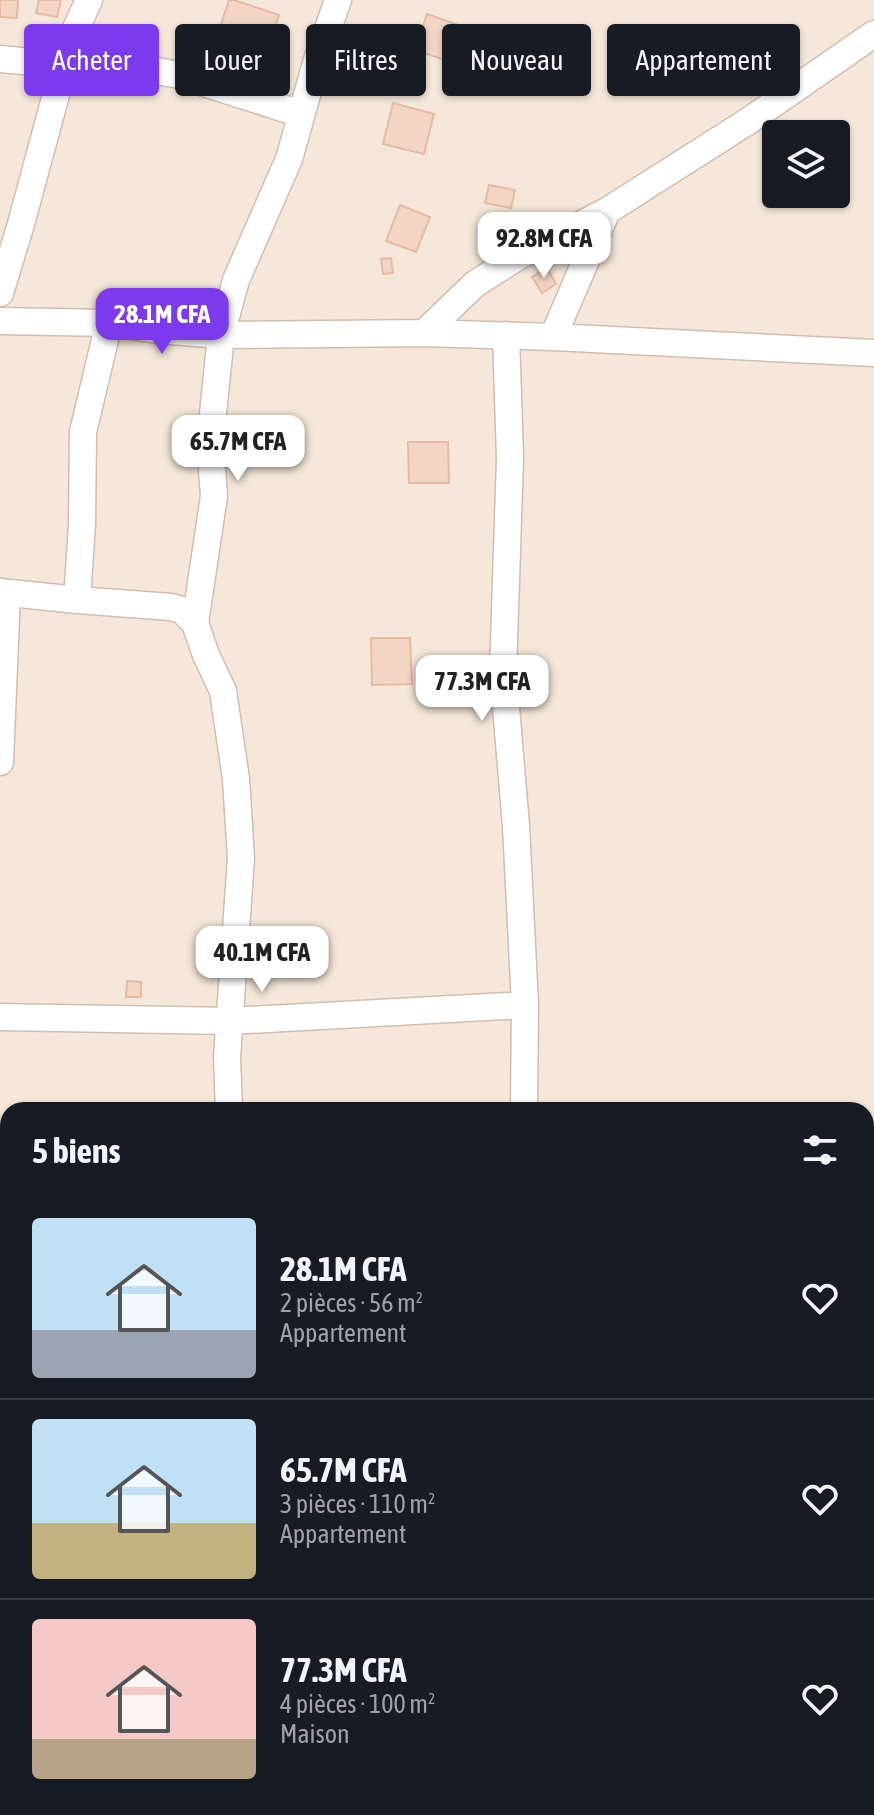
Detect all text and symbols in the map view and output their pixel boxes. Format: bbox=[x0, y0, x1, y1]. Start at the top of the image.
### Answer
chip: Acheter bbox=[24, 24, 159, 96]
chip: Louer bbox=[175, 24, 290, 96]
chip: Filtres bbox=[306, 24, 426, 96]
chip: Nouveau bbox=[442, 24, 591, 96]
chip: Appartement bbox=[607, 24, 800, 96]
map controls bbox=[762, 120, 850, 208]
button: layers bbox=[762, 120, 850, 208]
pin: 92.8M CFA bbox=[452, 212, 636, 280]
text: 92.8M CFA bbox=[496, 223, 592, 253]
pin: 28.1M CFA bbox=[70, 288, 254, 356]
text: 28.1M CFA bbox=[114, 299, 210, 329]
pin: 65.7M CFA bbox=[146, 415, 330, 483]
text: 65.7M CFA bbox=[190, 426, 286, 456]
pin: 77.3M CFA bbox=[390, 655, 574, 723]
text: 77.3M CFA bbox=[434, 666, 530, 696]
pin: 40.1M CFA bbox=[170, 926, 354, 994]
text: 40.1M CFA bbox=[214, 937, 310, 967]
icon: filters bbox=[798, 1128, 842, 1172]
text: 5 biens bbox=[32, 1131, 121, 1170]
text: 28.1M CFA bbox=[280, 1249, 406, 1288]
icon: home bbox=[96, 1250, 192, 1346]
icon: heart bbox=[798, 1276, 842, 1320]
text: 2 pièces · 56 m² bbox=[280, 1288, 423, 1318]
text: Appartement bbox=[280, 1318, 407, 1348]
text: 65.7M CFA bbox=[280, 1450, 406, 1489]
icon: home bbox=[96, 1451, 192, 1547]
icon: heart bbox=[798, 1477, 842, 1521]
text: 3 pièces · 110 m² bbox=[280, 1489, 435, 1519]
text: Appartement bbox=[280, 1519, 407, 1549]
text: 77.3M CFA bbox=[280, 1650, 406, 1689]
icon: home bbox=[96, 1651, 192, 1747]
icon: heart bbox=[798, 1677, 842, 1721]
text: 4 pièces · 100 m² bbox=[280, 1689, 435, 1719]
text: Maison bbox=[280, 1719, 350, 1749]

